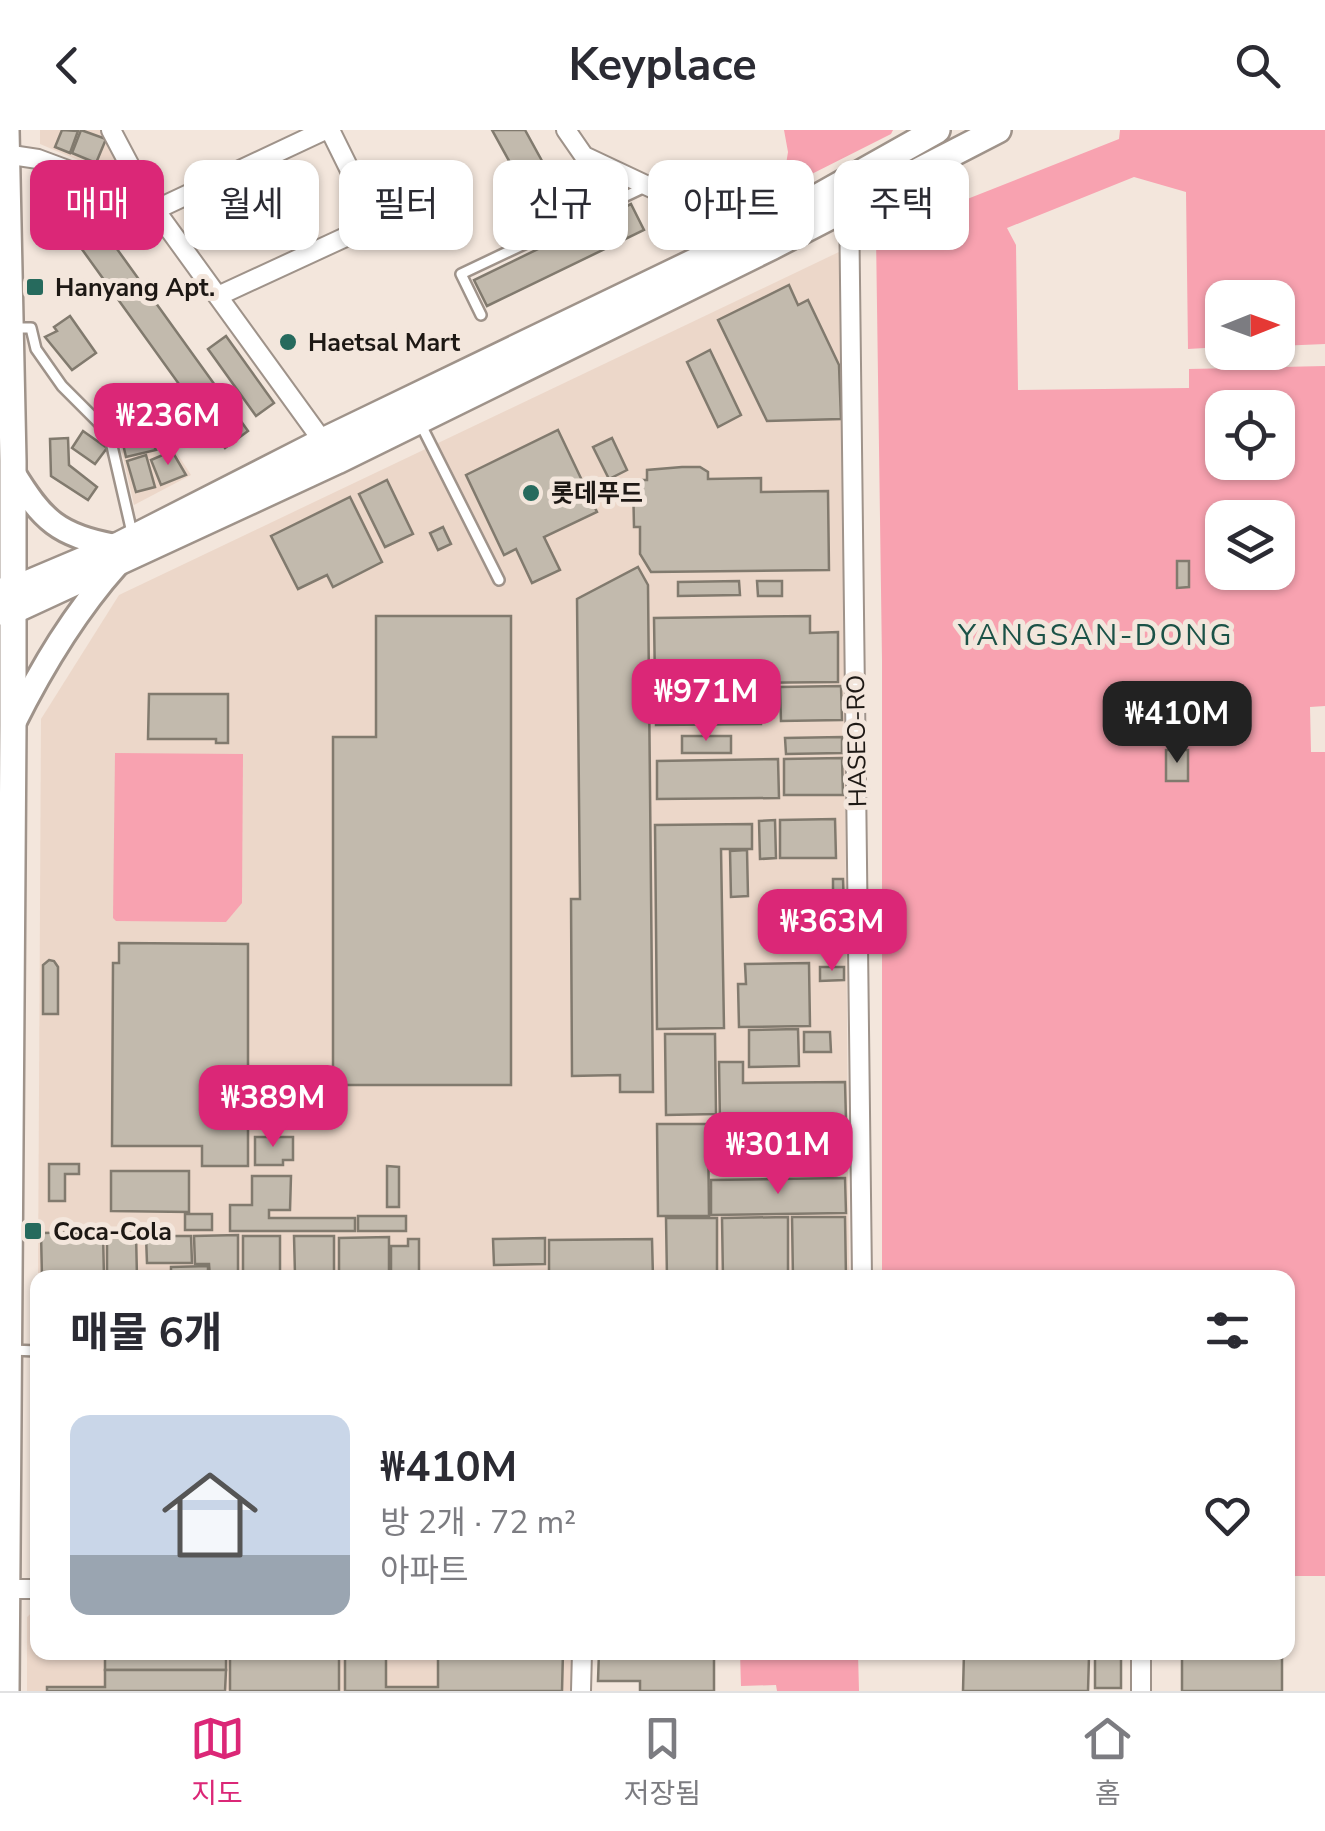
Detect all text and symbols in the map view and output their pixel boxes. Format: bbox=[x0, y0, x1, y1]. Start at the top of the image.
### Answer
text: Keyplace bbox=[568, 35, 757, 96]
icon: back bbox=[40, 38, 95, 93]
icon: search bbox=[1230, 38, 1285, 93]
chip: 매매 bbox=[30, 160, 164, 250]
chip: 월세 bbox=[184, 160, 319, 250]
chip: 필터 bbox=[339, 160, 473, 250]
chip: 신규 bbox=[493, 160, 628, 250]
chip: 아파트 bbox=[648, 160, 814, 250]
chip: 주택 bbox=[834, 160, 969, 250]
place label: Hanyang Apt. bbox=[55, 271, 215, 305]
marker: Hanyang Apt. bbox=[24, 276, 46, 298]
north arrow bbox=[1205, 280, 1295, 370]
map controls bbox=[1205, 280, 1295, 590]
place label: Haetsal Mart bbox=[308, 326, 461, 360]
marker: Haetsal Mart bbox=[277, 331, 299, 353]
pin: ₩236M bbox=[98, 383, 238, 468]
button: locate bbox=[1205, 390, 1295, 480]
text: ₩236M bbox=[116, 394, 220, 437]
place label: 롯데푸드 bbox=[551, 477, 643, 511]
marker: 롯데푸드 bbox=[520, 482, 542, 504]
button: layers bbox=[1205, 500, 1295, 590]
district label: YANGSAN-DONG bbox=[957, 615, 1234, 656]
pin: ₩971M bbox=[636, 659, 776, 744]
text: ₩971M bbox=[654, 670, 758, 713]
street label: HASEO-RO bbox=[839, 674, 875, 808]
pin: ₩410M bbox=[1107, 681, 1247, 766]
text: ₩410M bbox=[1125, 692, 1229, 735]
pin: ₩363M bbox=[762, 889, 902, 974]
text: ₩363M bbox=[780, 900, 884, 943]
pin: ₩389M bbox=[203, 1065, 343, 1150]
text: ₩389M bbox=[221, 1076, 325, 1119]
pin: ₩301M bbox=[708, 1112, 848, 1197]
text: ₩301M bbox=[726, 1123, 830, 1166]
place label: Coca-Cola bbox=[53, 1215, 172, 1249]
marker: Coca-Cola bbox=[22, 1220, 44, 1242]
icon: filters bbox=[1200, 1303, 1255, 1358]
text: 매물 6개 bbox=[70, 1305, 222, 1362]
text: ₩410M bbox=[380, 1439, 517, 1496]
icon: home bbox=[150, 1455, 270, 1575]
icon: heart bbox=[1200, 1488, 1255, 1543]
text: 방 2개 · 72 m² bbox=[380, 1501, 576, 1544]
text: 아파트 bbox=[380, 1549, 468, 1592]
tab: 지도 bbox=[190, 1711, 245, 1813]
tab: 저장됨 bbox=[624, 1711, 701, 1813]
tab: 홈 bbox=[1080, 1711, 1135, 1813]

